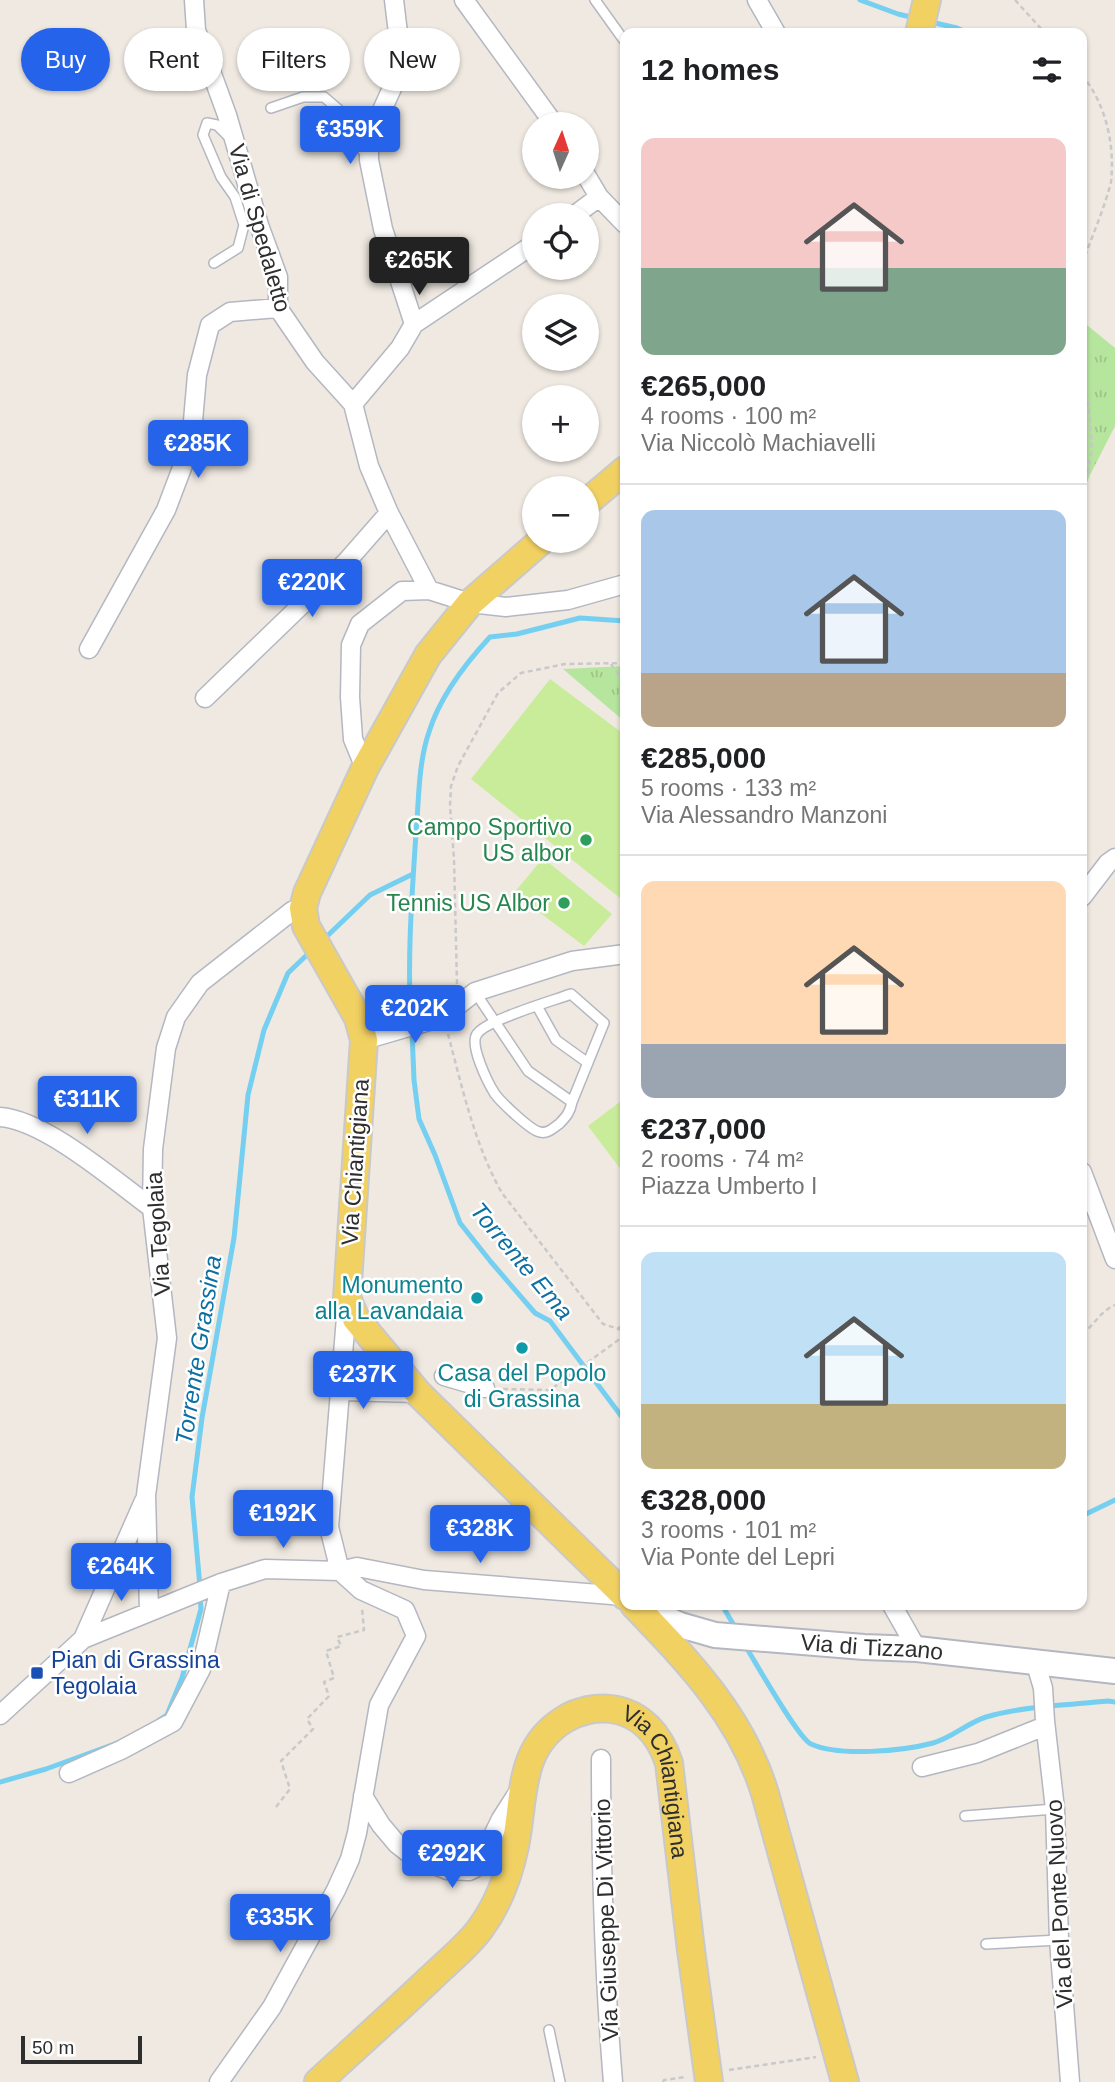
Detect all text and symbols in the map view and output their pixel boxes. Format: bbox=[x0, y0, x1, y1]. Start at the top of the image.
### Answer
chip: Buy bbox=[21, 28, 110, 91]
chip: Rent bbox=[124, 28, 223, 91]
chip: Filters bbox=[237, 28, 350, 91]
chip: New bbox=[364, 28, 460, 91]
icon: filters bbox=[1028, 51, 1066, 89]
text: 12 homes bbox=[641, 53, 779, 86]
pin: €359K bbox=[301, 106, 399, 166]
north arrow bbox=[522, 112, 598, 189]
map controls bbox=[522, 112, 599, 553]
text: €359K bbox=[316, 116, 384, 142]
street label: Via di Spedaletto bbox=[224, 141, 296, 315]
icon: home bbox=[791, 184, 917, 310]
button: locate bbox=[522, 203, 599, 280]
pin: €265K bbox=[370, 238, 468, 297]
text: €265K bbox=[385, 247, 453, 273]
button: layers bbox=[522, 294, 599, 371]
text: €265,000 bbox=[641, 369, 766, 402]
button: + bbox=[522, 385, 599, 462]
text: 4 rooms · 100 m² bbox=[641, 403, 816, 429]
pin: €285K bbox=[149, 420, 247, 480]
text: €285K bbox=[164, 430, 232, 456]
text: Via Niccolò Machiavelli bbox=[641, 430, 876, 456]
button: − bbox=[522, 476, 599, 553]
icon: home bbox=[791, 556, 917, 682]
pin: €220K bbox=[263, 560, 361, 619]
text: €220K bbox=[278, 569, 346, 595]
text: €285,000 bbox=[641, 741, 766, 774]
text: 5 rooms · 133 m² bbox=[641, 775, 816, 801]
text: Via Alessandro Manzoni bbox=[641, 802, 887, 828]
place label: Campo Sportivo US albor bbox=[407, 814, 572, 866]
marker: Campo Sportivo US albor bbox=[578, 832, 594, 848]
place label: Tennis US Albor bbox=[386, 890, 550, 916]
marker: Tennis US Albor bbox=[556, 895, 572, 911]
icon: home bbox=[791, 927, 917, 1053]
pin: €202K bbox=[366, 986, 464, 1045]
text: €202K bbox=[381, 995, 449, 1021]
pin: €311K bbox=[38, 1076, 136, 1136]
street label: Via Chiantigiana bbox=[336, 1078, 374, 1246]
text: €311K bbox=[54, 1086, 120, 1112]
text: €237,000 bbox=[641, 1112, 766, 1145]
text: 2 rooms · 74 m² bbox=[641, 1146, 803, 1172]
street label: Via Tegolaia bbox=[141, 1171, 175, 1297]
text: Piazza Umberto I bbox=[641, 1173, 817, 1199]
water label: Torrente Ema bbox=[465, 1197, 579, 1325]
water label: Torrente Grassina bbox=[170, 1253, 226, 1447]
place label: Monumento alla Lavandaia bbox=[315, 1272, 463, 1324]
marker: Monumento alla Lavandaia bbox=[469, 1290, 485, 1306]
icon: home bbox=[791, 1298, 917, 1424]
marker: Casa del Popolo di Grassina bbox=[514, 1340, 530, 1356]
pin: €237K bbox=[314, 1352, 412, 1411]
place label: Casa del Popolo di Grassina bbox=[438, 1360, 606, 1412]
text: €237K bbox=[329, 1361, 397, 1387]
text: €328,000 bbox=[641, 1483, 766, 1516]
pin: €192K bbox=[234, 1490, 332, 1550]
text: €192K bbox=[249, 1500, 317, 1526]
pin: €328K bbox=[431, 1506, 529, 1565]
text: €328K bbox=[446, 1515, 514, 1541]
text: 3 rooms · 101 m² bbox=[641, 1517, 816, 1543]
pin: €264K bbox=[72, 1544, 170, 1603]
text: Via Ponte del Lepri bbox=[641, 1544, 835, 1570]
text: €264K bbox=[87, 1553, 155, 1579]
street label: Via di Tizzano bbox=[800, 1629, 945, 1665]
place label: Pian di Grassina Tegolaia bbox=[51, 1647, 220, 1699]
marker: Pian di Grassina Tegolaia bbox=[29, 1665, 45, 1681]
street label: Via Chiantigiana bbox=[618, 1700, 693, 1860]
street label: Via Giuseppe Di Vittorio bbox=[589, 1798, 623, 2042]
street label: Via del Ponte Nuovo bbox=[1041, 1799, 1077, 2009]
pin: €292K bbox=[403, 1830, 501, 1890]
text: €292K bbox=[418, 1840, 486, 1866]
pin: €335K bbox=[231, 1895, 329, 1954]
text: €335K bbox=[246, 1904, 314, 1930]
scale bar bbox=[21, 2033, 142, 2065]
text: 50 m bbox=[32, 2037, 74, 2058]

